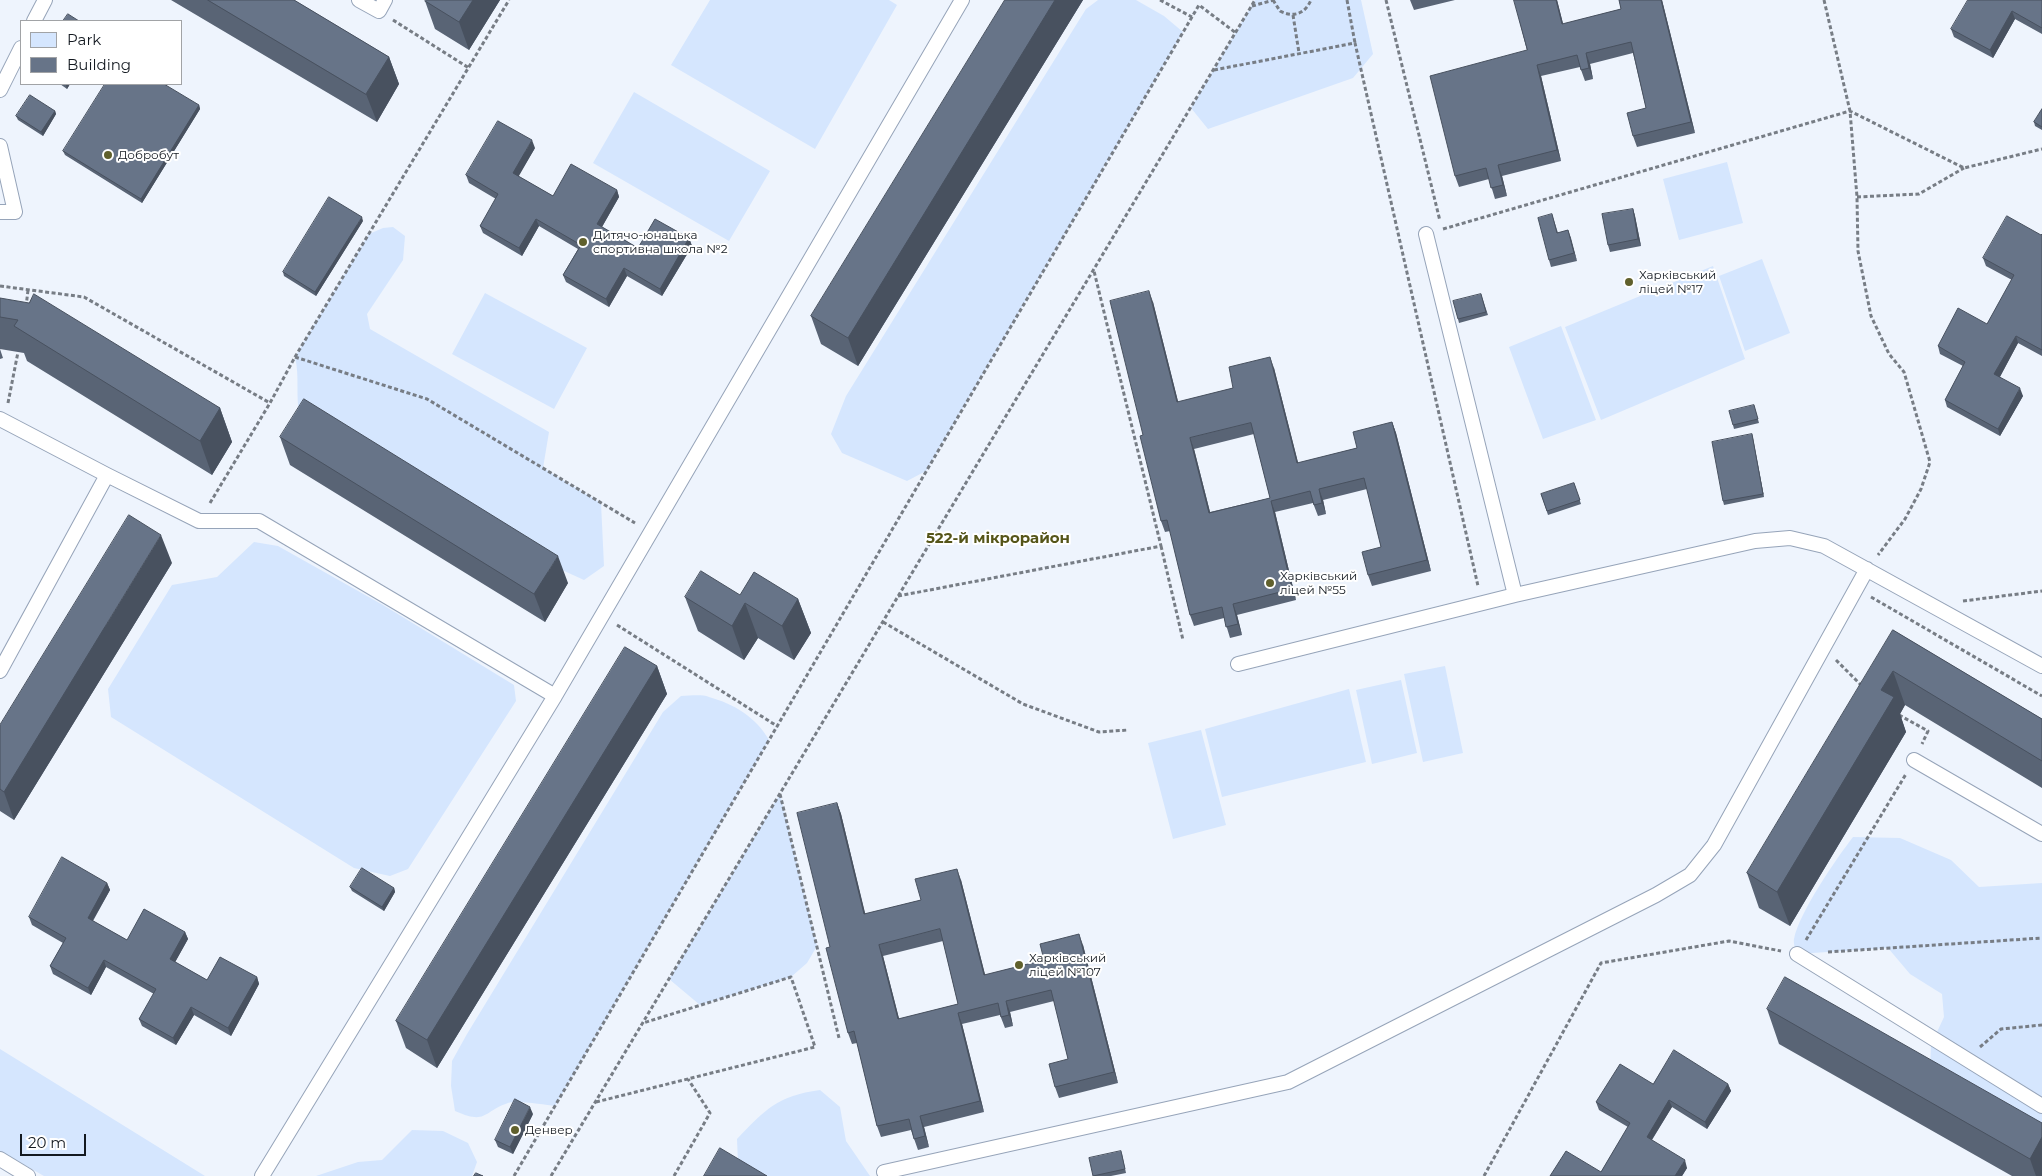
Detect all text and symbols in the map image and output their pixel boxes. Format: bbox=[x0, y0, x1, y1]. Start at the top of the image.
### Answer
legend bbox=[20, 20, 182, 85]
text: Park bbox=[67, 30, 101, 49]
text: Building bbox=[67, 55, 131, 74]
place label: Добробут bbox=[118, 148, 179, 162]
marker: Добробут bbox=[102, 149, 114, 161]
place label: Дитячо-юнацька спортивна школа №2 bbox=[593, 228, 728, 256]
marker: Дитячо-юнацька спортивна школа №2 bbox=[577, 236, 589, 248]
place label: Харківський ліцей №17 bbox=[1639, 268, 1716, 296]
marker: Харківський ліцей №17 bbox=[1623, 276, 1635, 288]
district label: 522-й мікрорайон bbox=[926, 530, 1070, 548]
place label: Харківський ліцей №55 bbox=[1280, 569, 1357, 597]
marker: Харківський ліцей №55 bbox=[1264, 577, 1276, 589]
place label: Харківський ліцей №107 bbox=[1029, 951, 1106, 979]
marker: Харківський ліцей №107 bbox=[1013, 959, 1025, 971]
place label: Денвер bbox=[525, 1123, 573, 1137]
scale bar bbox=[22, 1124, 89, 1156]
marker: Денвер bbox=[509, 1124, 521, 1136]
text: 20 m bbox=[28, 1133, 66, 1152]

